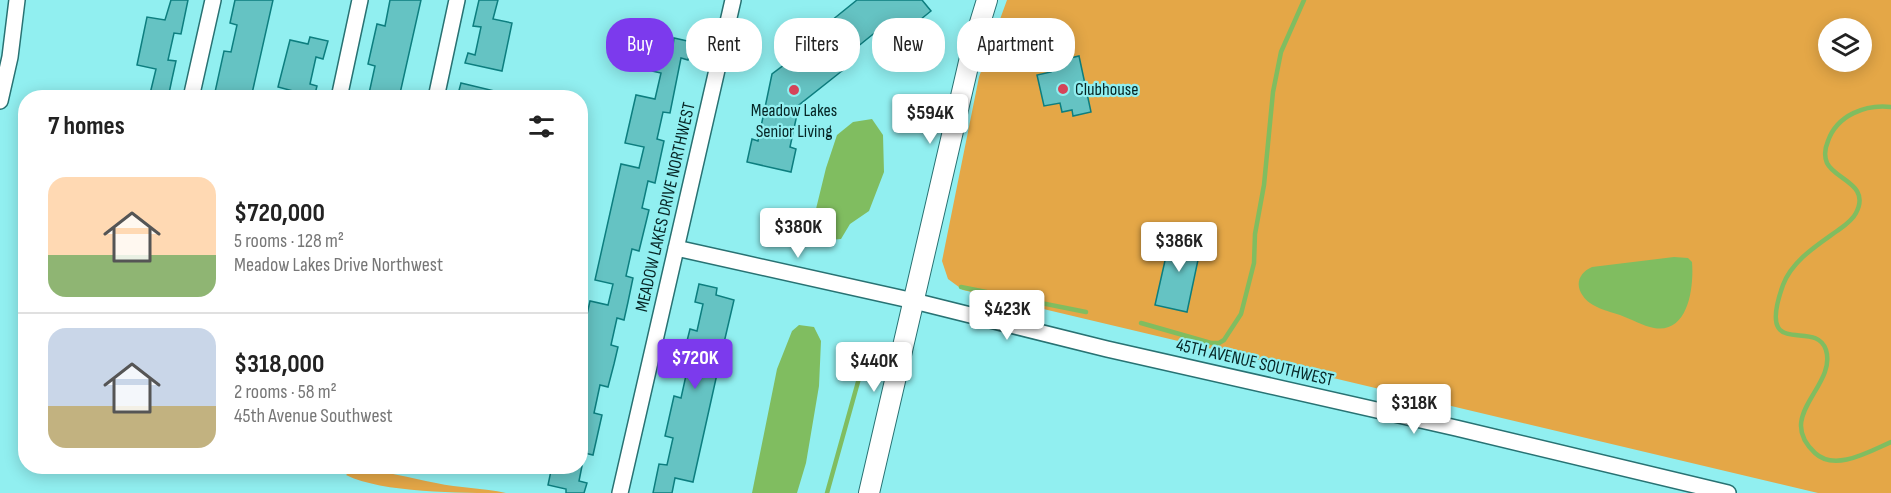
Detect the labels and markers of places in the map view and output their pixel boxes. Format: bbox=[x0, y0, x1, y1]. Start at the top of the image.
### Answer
place label: Clubhouse bbox=[1075, 79, 1138, 100]
marker: Clubhouse bbox=[1056, 82, 1070, 96]
marker: Meadow Lakes Senior Living bbox=[787, 83, 801, 97]
pin: $594K bbox=[888, 94, 972, 145]
place label: Meadow Lakes Senior Living bbox=[751, 100, 837, 142]
pin: $380K bbox=[756, 208, 840, 259]
pin: $386K bbox=[1137, 222, 1221, 273]
pin: $423K bbox=[965, 290, 1049, 341]
pin: $720K bbox=[653, 339, 737, 390]
pin: $440K bbox=[832, 342, 916, 393]
pin: $318K bbox=[1372, 384, 1456, 435]

